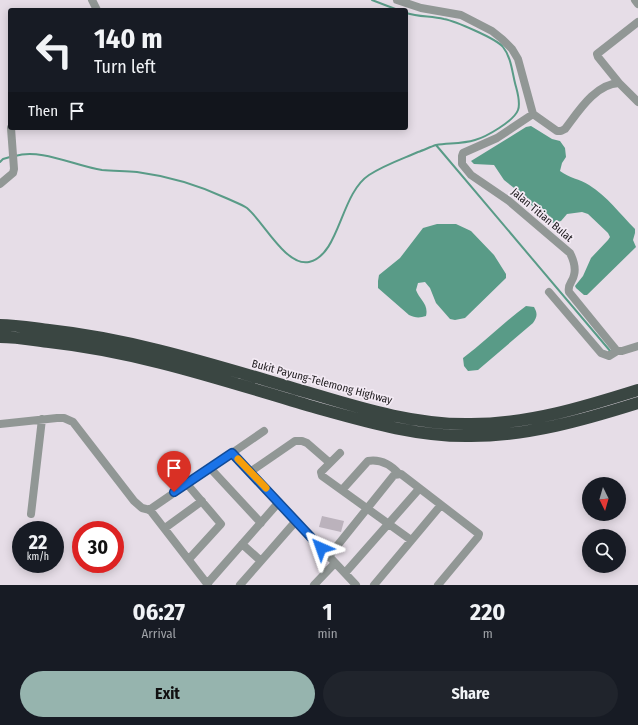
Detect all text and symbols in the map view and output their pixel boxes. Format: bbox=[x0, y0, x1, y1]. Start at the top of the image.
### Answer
text: 140 m bbox=[94, 22, 163, 55]
icon: left bbox=[28, 24, 80, 76]
text: Turn left bbox=[94, 56, 156, 78]
icon: arrive bbox=[66, 100, 88, 122]
text: Then bbox=[28, 102, 58, 120]
street label: Jalan Titian Bulat bbox=[509, 185, 576, 245]
street label: Bukit Payung-Telemong Highway bbox=[250, 357, 394, 407]
pin bbox=[157, 451, 191, 492]
icon: arrive bbox=[163, 457, 185, 479]
north arrow bbox=[582, 477, 626, 521]
map controls bbox=[582, 477, 626, 573]
speed limit sign: 30 bbox=[72, 521, 124, 573]
position arrow bbox=[300, 527, 342, 569]
button: search bbox=[582, 529, 626, 573]
text: 22 bbox=[29, 530, 47, 554]
text: km/h bbox=[27, 551, 49, 563]
text: 06:27 bbox=[133, 598, 185, 626]
text: 1 bbox=[322, 598, 333, 626]
text: 220 bbox=[470, 598, 505, 626]
text: Arrival bbox=[141, 626, 176, 641]
text: min bbox=[317, 626, 338, 641]
text: m bbox=[483, 626, 493, 641]
button: Exit bbox=[20, 671, 315, 717]
button: Share bbox=[323, 671, 618, 717]

